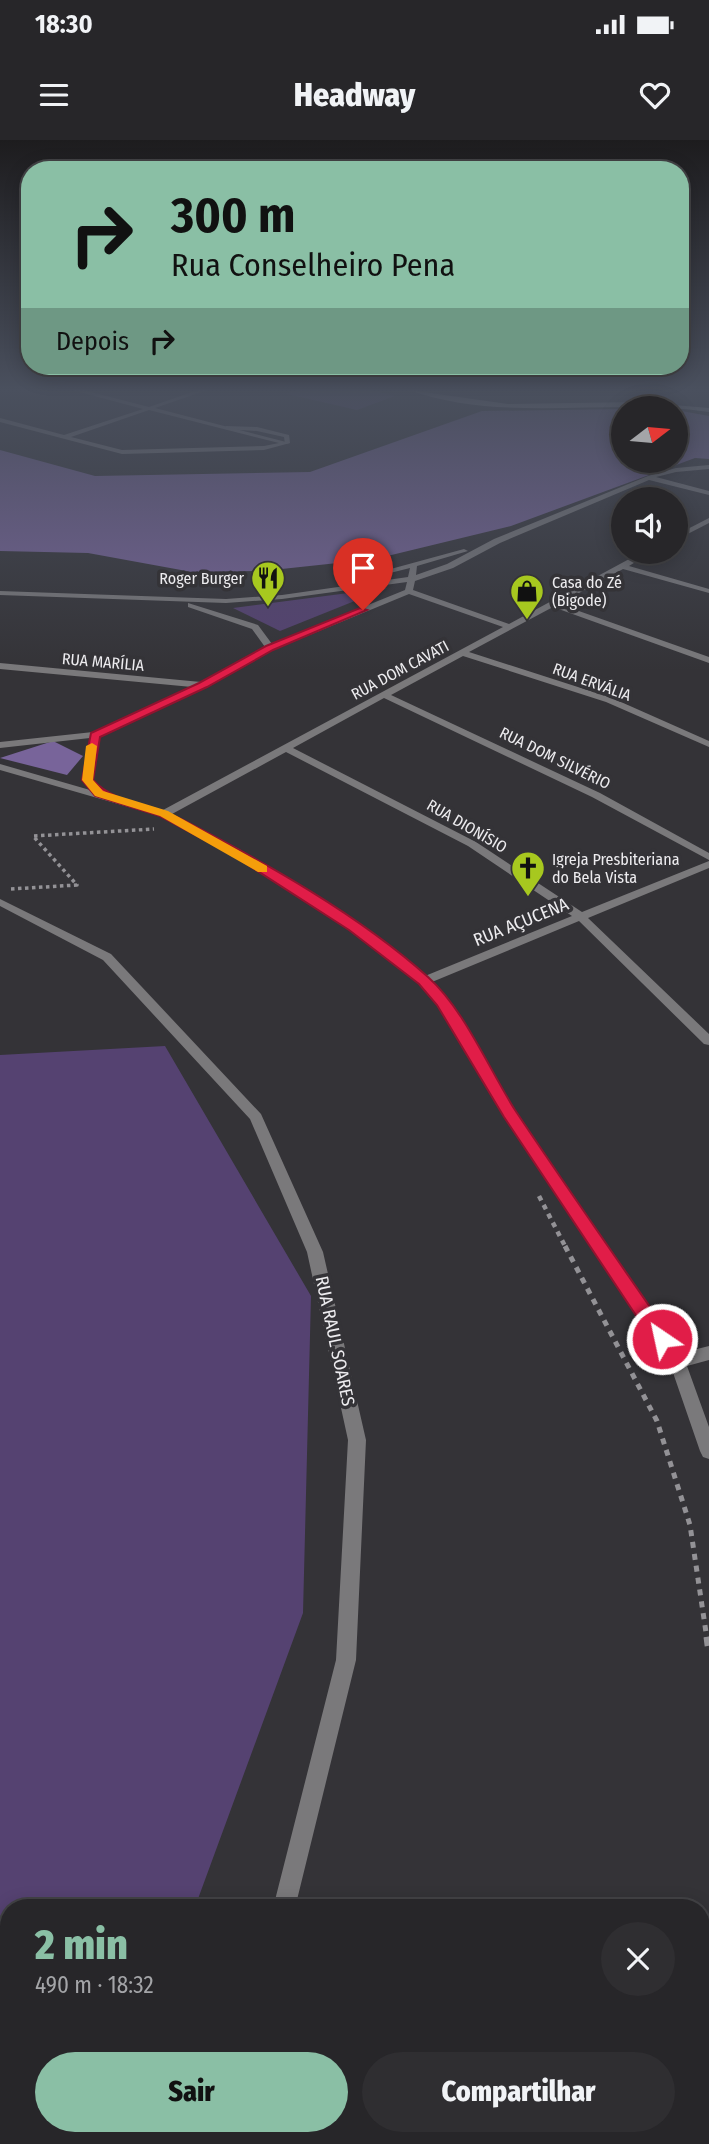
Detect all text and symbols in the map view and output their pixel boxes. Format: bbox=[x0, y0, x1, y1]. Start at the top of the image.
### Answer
text: 18:30 bbox=[35, 9, 93, 40]
icon: menu bbox=[35, 76, 73, 114]
text: Headway bbox=[294, 76, 415, 114]
icon: heart bbox=[636, 76, 674, 114]
text: 300 m bbox=[171, 186, 295, 245]
icon: right bbox=[56, 189, 147, 280]
text: Rua Conselheiro Pena bbox=[171, 246, 455, 284]
icon: right bbox=[143, 322, 181, 360]
text: Depois bbox=[56, 326, 129, 357]
north arrow bbox=[611, 396, 688, 472]
map controls bbox=[611, 396, 688, 564]
button: sound bbox=[611, 487, 688, 564]
pin bbox=[333, 538, 393, 610]
icon: arrive bbox=[344, 549, 382, 587]
restaurant icon: Roger Burger bbox=[249, 559, 287, 608]
place label: Roger Burger bbox=[159, 569, 244, 588]
shop icon: Casa do Zé (Bigode) bbox=[508, 572, 546, 621]
place label: Casa do Zé (Bigode) bbox=[552, 573, 622, 610]
street label: RUA DOM CAVATI bbox=[348, 636, 452, 704]
street label: RUA MARÍLIA bbox=[61, 649, 145, 675]
street label: RUA ERVÁLIA bbox=[550, 659, 634, 705]
street label: RUA DOM SILVÉRIO bbox=[496, 723, 614, 793]
street label: RUA DIONÍSIO bbox=[423, 795, 511, 857]
church icon: Igreja Presbiteriana do Bela Vista bbox=[509, 849, 547, 898]
place label: Igreja Presbiteriana do Bela Vista bbox=[552, 850, 680, 887]
street label: RUA AÇUCENA bbox=[470, 893, 572, 951]
street label: RUA RAUL SOARES bbox=[310, 1274, 360, 1408]
position arrow bbox=[625, 1302, 699, 1376]
text: 2 min bbox=[35, 1920, 128, 1970]
button: close bbox=[601, 1922, 675, 1996]
text: 490 m · 18:32 bbox=[35, 1971, 154, 1999]
button: Sair bbox=[35, 2052, 348, 2132]
button: Compartilhar bbox=[362, 2052, 675, 2132]

